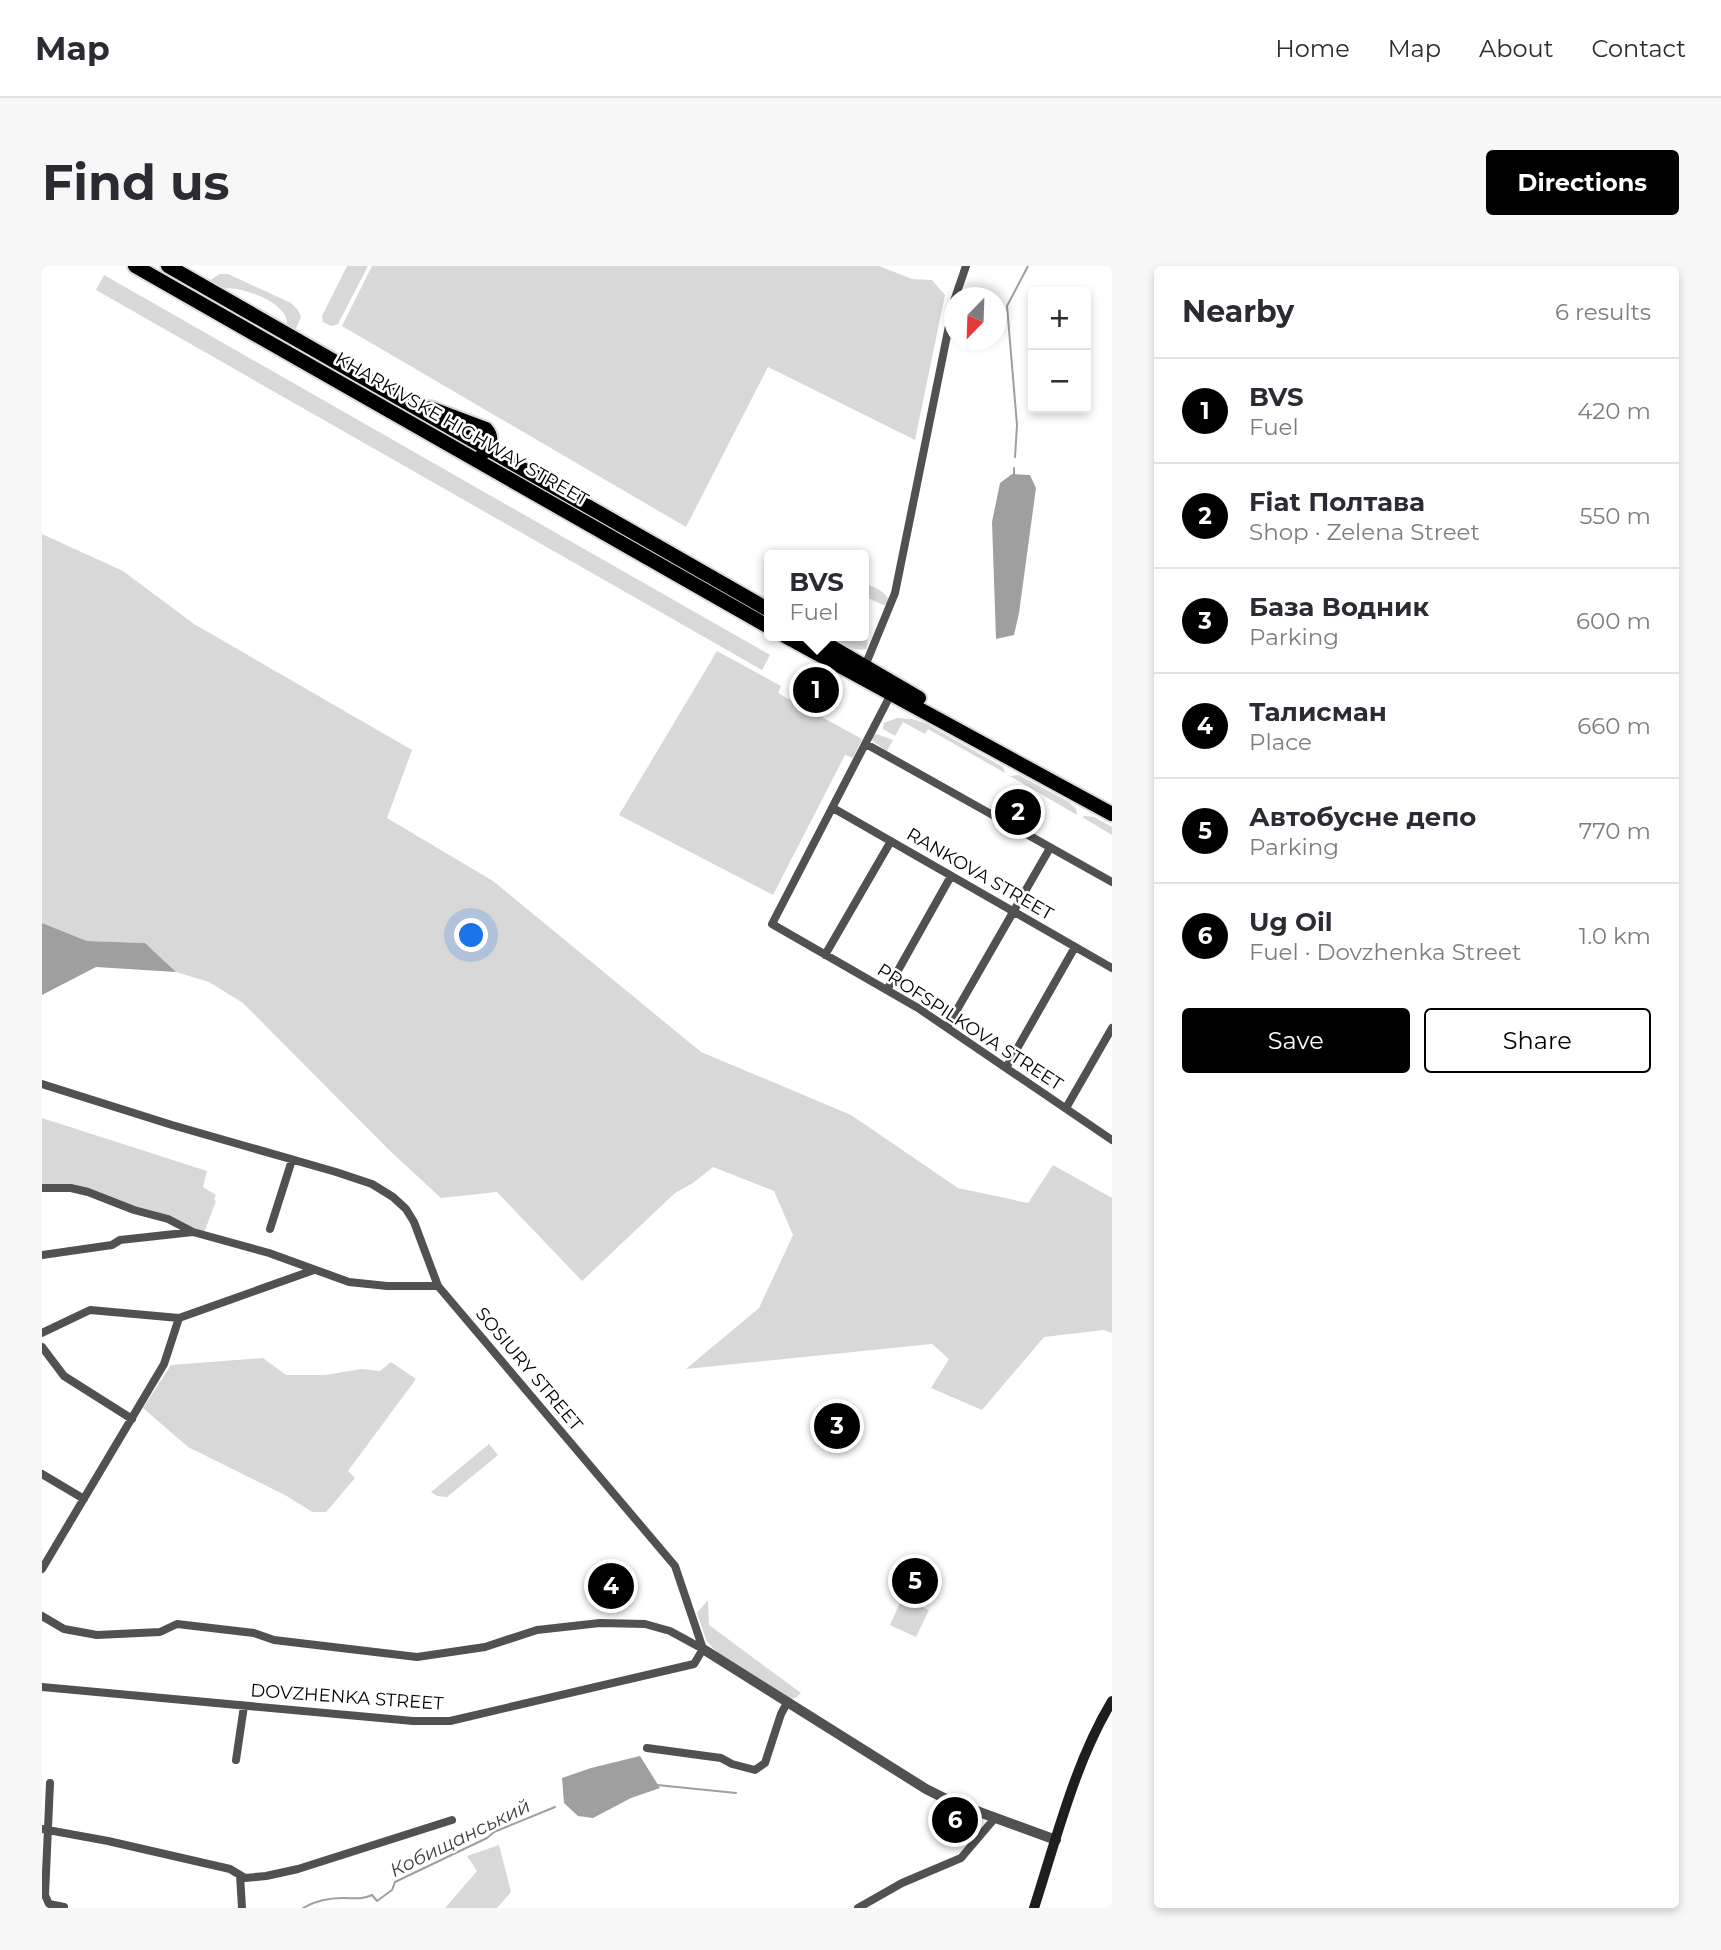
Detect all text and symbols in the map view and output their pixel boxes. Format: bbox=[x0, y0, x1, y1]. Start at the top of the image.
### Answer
text: Map bbox=[35, 28, 110, 68]
text: Home bbox=[1275, 34, 1350, 63]
text: Map bbox=[1388, 34, 1441, 63]
text: About bbox=[1479, 34, 1553, 63]
text: Contact bbox=[1591, 34, 1686, 63]
button: Directions bbox=[1486, 150, 1679, 215]
text: Find us bbox=[42, 153, 230, 212]
north arrow bbox=[944, 287, 1007, 350]
map controls bbox=[1028, 287, 1091, 413]
button: + bbox=[1028, 287, 1091, 350]
text: Nearby bbox=[1182, 293, 1294, 330]
text: 6 results bbox=[1555, 298, 1651, 326]
street label: KHARKIVSKE HIGHWAY STREET bbox=[331, 347, 593, 511]
button: − bbox=[1028, 350, 1091, 413]
text: BVS bbox=[1249, 381, 1304, 413]
text: 1 bbox=[1200, 397, 1210, 425]
text: 420 m bbox=[1577, 397, 1651, 425]
text: Fuel bbox=[1249, 413, 1299, 441]
text: Fiat Полтава bbox=[1249, 486, 1425, 518]
text: 2 bbox=[1198, 502, 1212, 530]
text: 550 m bbox=[1579, 502, 1651, 530]
text: Shop · Zelena Street bbox=[1249, 518, 1480, 546]
popup bbox=[764, 550, 869, 641]
text: BVS bbox=[789, 566, 844, 598]
text: База Водник bbox=[1249, 591, 1429, 623]
text: Fuel bbox=[789, 598, 839, 626]
text: 3 bbox=[1198, 607, 1212, 635]
text: 600 m bbox=[1576, 607, 1651, 635]
text: Parking bbox=[1249, 623, 1339, 651]
pin: 1 bbox=[793, 664, 839, 716]
text: Талисман bbox=[1249, 696, 1387, 728]
text: 4 bbox=[1197, 712, 1213, 740]
text: 660 m bbox=[1577, 712, 1651, 740]
text: Place bbox=[1249, 728, 1312, 756]
pin: 2 bbox=[995, 786, 1041, 838]
text: Автобусне депо bbox=[1249, 801, 1476, 833]
text: 5 bbox=[1198, 817, 1212, 845]
text: 770 m bbox=[1579, 817, 1651, 845]
street label: RANKOVA STREET bbox=[903, 823, 1058, 925]
text: Parking bbox=[1249, 833, 1339, 861]
text: Ug Oil bbox=[1249, 906, 1333, 938]
your location bbox=[454, 918, 488, 952]
text: 6 bbox=[1198, 922, 1212, 950]
text: 1.0 km bbox=[1579, 922, 1651, 950]
text: Fuel · Dovzhenka Street bbox=[1249, 938, 1521, 966]
street label: PROFSPILKOVA STREET bbox=[873, 959, 1068, 1096]
button: Save bbox=[1182, 1008, 1410, 1073]
button: Share bbox=[1424, 1008, 1651, 1073]
street label: SOSIURY STREET bbox=[471, 1303, 588, 1436]
pin: 3 bbox=[814, 1400, 860, 1452]
pin: 5 bbox=[892, 1555, 938, 1607]
pin: 4 bbox=[588, 1560, 634, 1612]
street label: DOVZHENKA STREET bbox=[250, 1679, 445, 1715]
water label: Кобищанський bbox=[386, 1794, 534, 1882]
pin: 6 bbox=[932, 1794, 978, 1846]

